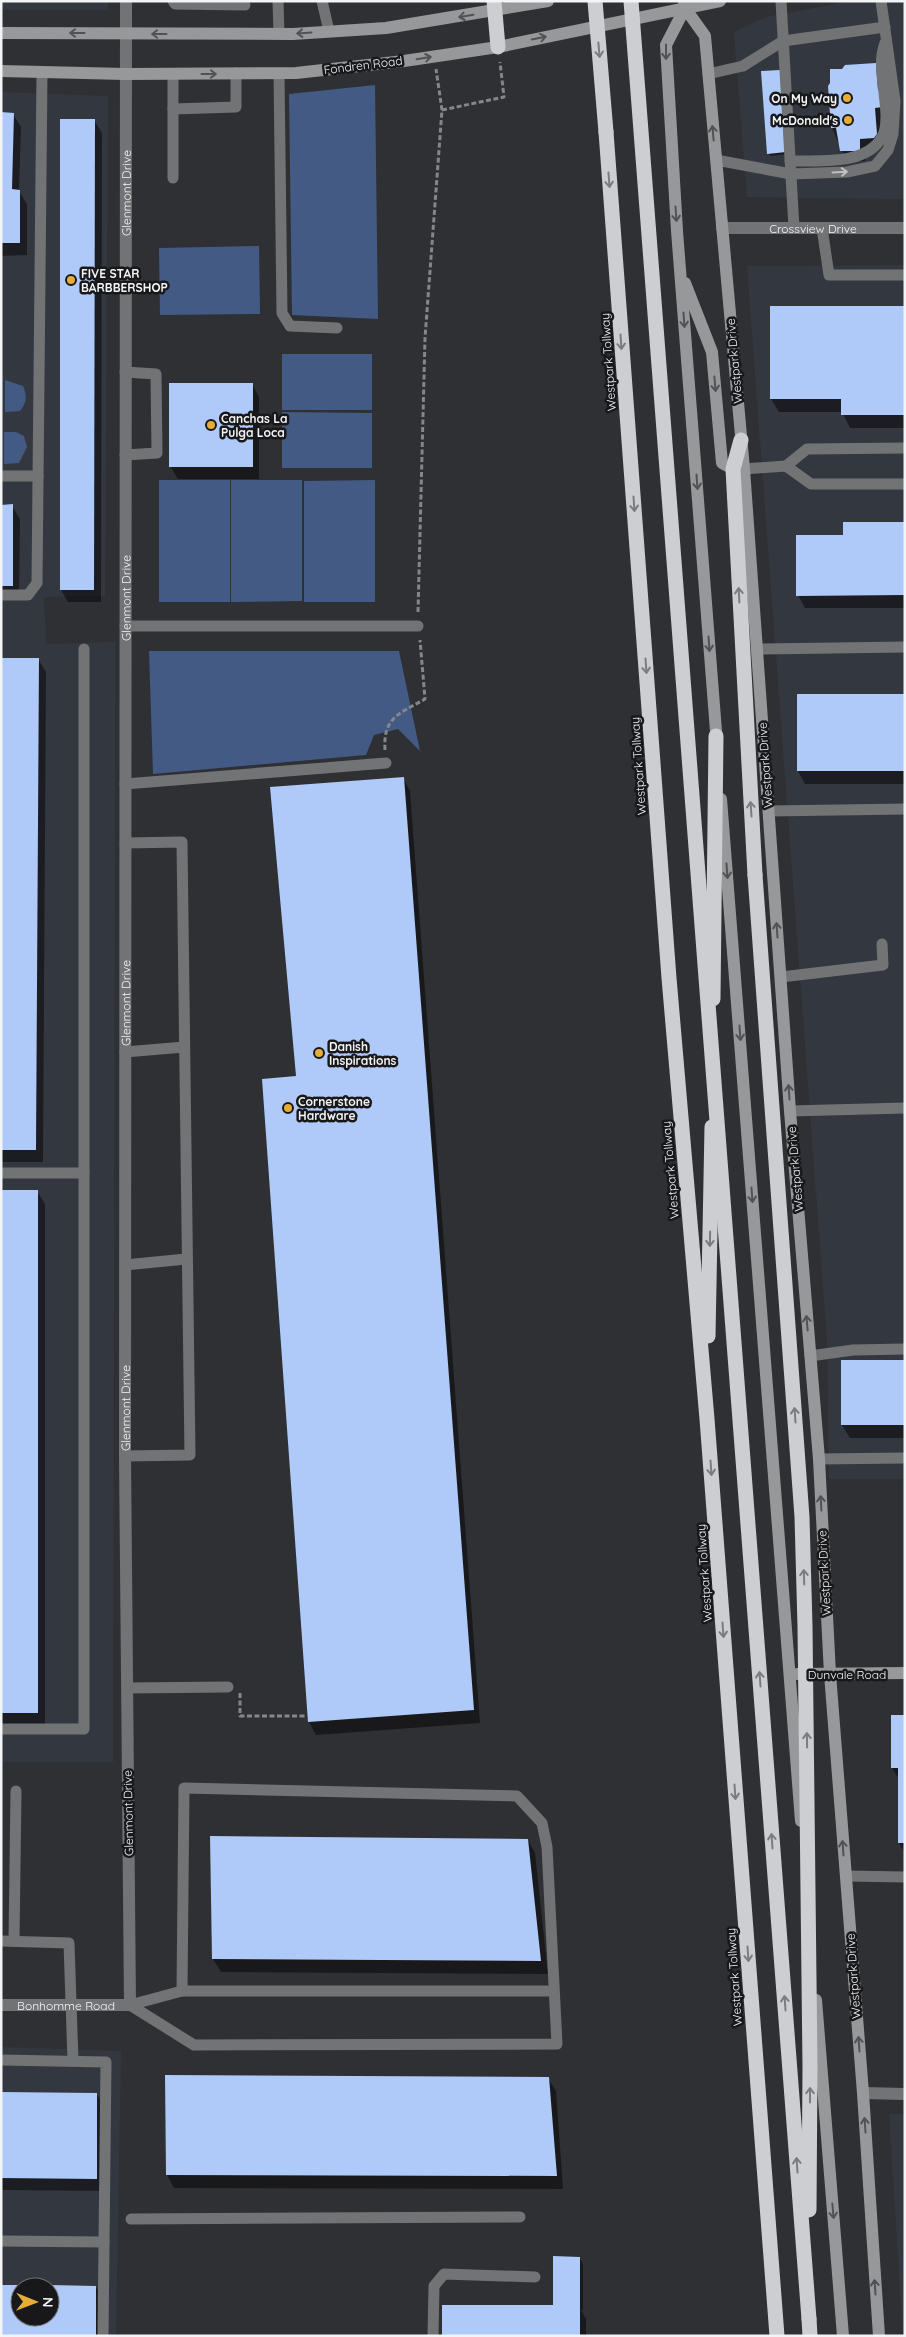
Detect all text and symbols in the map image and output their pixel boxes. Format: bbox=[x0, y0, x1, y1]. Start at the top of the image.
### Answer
one-way arrow bbox=[458, 11, 474, 21]
one-way arrow bbox=[69, 28, 86, 38]
one-way arrow bbox=[297, 28, 313, 38]
one-way arrow bbox=[152, 29, 168, 39]
one-way arrow bbox=[531, 33, 547, 43]
one-way arrow bbox=[594, 42, 604, 58]
one-way arrow bbox=[662, 44, 671, 60]
one-way arrow bbox=[416, 52, 432, 62]
street label: Fondren Road bbox=[323, 53, 403, 77]
one-way arrow bbox=[200, 69, 217, 79]
place label: On My Way bbox=[771, 91, 837, 106]
marker: On My Way bbox=[841, 92, 853, 104]
place label: McDonald's bbox=[772, 113, 838, 128]
marker: McDonald's bbox=[842, 114, 854, 126]
one-way arrow bbox=[708, 125, 718, 141]
street label: Glenmont Drive bbox=[118, 150, 133, 236]
one-way arrow bbox=[831, 168, 847, 177]
one-way arrow bbox=[605, 172, 614, 188]
one-way arrow bbox=[672, 206, 681, 222]
street label: Crossview Drive bbox=[769, 221, 857, 236]
place label: FIVE STAR BARBBERSHOP bbox=[81, 266, 168, 295]
marker: FIVE STAR BARBBERSHOP bbox=[65, 274, 77, 286]
street label: Westpark Tollway bbox=[597, 312, 619, 412]
one-way arrow bbox=[680, 312, 689, 328]
street label: Westpark Drive bbox=[723, 317, 745, 404]
one-way arrow bbox=[617, 334, 626, 350]
one-way arrow bbox=[710, 376, 720, 392]
place label: Canchas La Pulga Loca bbox=[221, 411, 287, 440]
marker: Canchas La Pulga Loca bbox=[205, 419, 217, 431]
one-way arrow bbox=[692, 474, 702, 490]
one-way arrow bbox=[629, 496, 638, 512]
street label: Glenmont Drive bbox=[118, 555, 133, 641]
one-way arrow bbox=[734, 587, 744, 603]
one-way arrow bbox=[705, 636, 714, 652]
one-way arrow bbox=[641, 658, 650, 674]
street label: Westpark Tollway bbox=[627, 716, 649, 816]
street label: Westpark Drive bbox=[755, 722, 775, 808]
one-way arrow bbox=[747, 802, 756, 818]
one-way arrow bbox=[722, 863, 732, 879]
one-way arrow bbox=[773, 922, 782, 938]
street label: Glenmont Drive bbox=[118, 960, 133, 1046]
one-way arrow bbox=[735, 1025, 744, 1041]
place label: Danish Inspirations bbox=[329, 1039, 397, 1068]
marker: Danish Inspirations bbox=[313, 1047, 325, 1059]
one-way arrow bbox=[784, 1084, 793, 1100]
place label: Cornerstone Hardware bbox=[298, 1094, 370, 1123]
marker: Cornerstone Hardware bbox=[282, 1102, 294, 1114]
street label: Westpark Tollway bbox=[658, 1120, 682, 1220]
street label: Westpark Drive bbox=[784, 1125, 806, 1212]
one-way arrow bbox=[747, 1187, 757, 1203]
one-way arrow bbox=[705, 1231, 715, 1247]
one-way arrow bbox=[803, 1316, 812, 1332]
street label: Glenmont Drive bbox=[118, 1365, 133, 1451]
one-way arrow bbox=[790, 1407, 800, 1423]
one-way arrow bbox=[706, 1460, 715, 1476]
one-way arrow bbox=[816, 1495, 825, 1511]
street label: Westpark Tollway bbox=[693, 1523, 715, 1623]
street label: Westpark Drive bbox=[814, 1530, 834, 1616]
one-way arrow bbox=[799, 1570, 809, 1586]
one-way arrow bbox=[718, 1622, 728, 1638]
street label: Dunvale Road bbox=[808, 1667, 886, 1682]
one-way arrow bbox=[755, 1671, 764, 1687]
one-way arrow bbox=[802, 1732, 811, 1748]
street label: Glenmont Drive bbox=[120, 1770, 136, 1856]
one-way arrow bbox=[731, 1784, 740, 1800]
one-way arrow bbox=[768, 1833, 777, 1849]
one-way arrow bbox=[839, 1840, 848, 1856]
street label: Westpark Tollway bbox=[723, 1927, 745, 2027]
street label: Westpark Drive bbox=[843, 1933, 863, 2019]
one-way arrow bbox=[743, 1946, 752, 1962]
one-way arrow bbox=[780, 1995, 789, 2011]
street label: Bonhomme Road bbox=[17, 1998, 115, 2013]
one-way arrow bbox=[854, 2037, 863, 2053]
one-way arrow bbox=[805, 2087, 815, 2104]
one-way arrow bbox=[860, 2117, 869, 2133]
one-way arrow bbox=[792, 2158, 802, 2174]
one-way arrow bbox=[828, 2202, 837, 2218]
north arrow bbox=[10, 2277, 60, 2327]
one-way arrow bbox=[871, 2279, 880, 2295]
text: N bbox=[39, 2297, 57, 2308]

